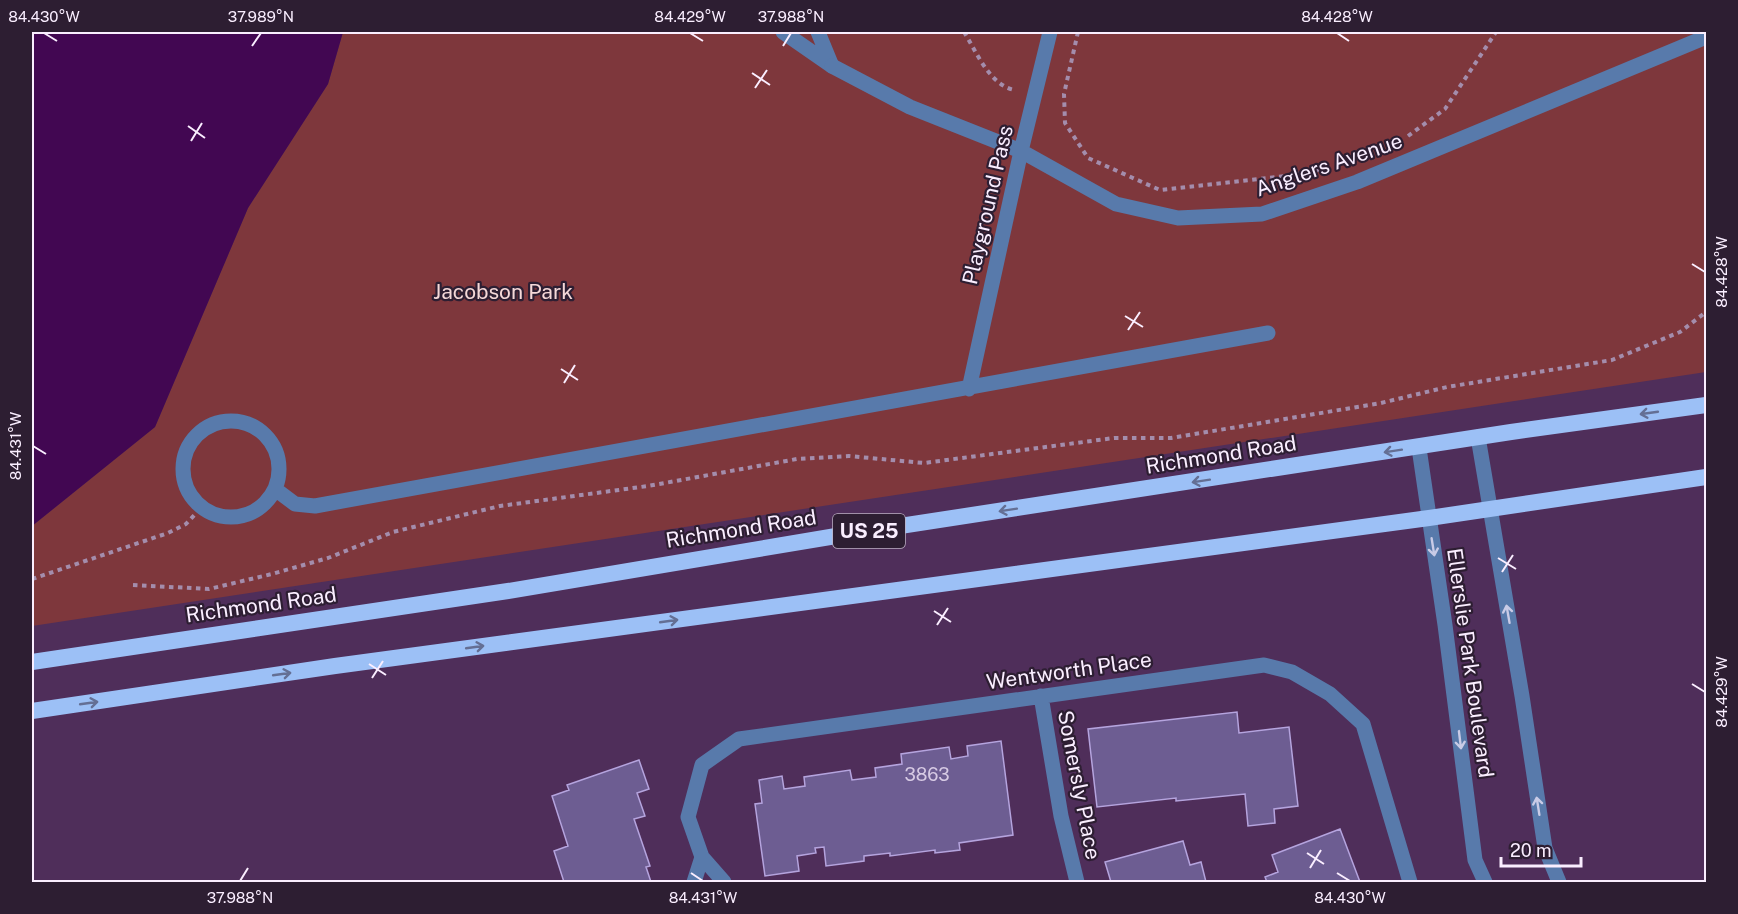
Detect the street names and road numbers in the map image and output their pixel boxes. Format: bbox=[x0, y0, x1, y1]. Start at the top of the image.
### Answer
street label: Playground Pass bbox=[957, 123, 1018, 287]
street label: Anglers Avenue bbox=[1252, 128, 1406, 201]
street label: Richmond Road bbox=[1144, 430, 1298, 479]
street label: Richmond Road bbox=[664, 504, 818, 553]
road number: US 25 bbox=[833, 514, 905, 548]
street label: Ellerslie Park Boulevard bbox=[1442, 546, 1499, 779]
street label: Richmond Road bbox=[184, 582, 338, 627]
street label: Wentworth Place bbox=[985, 647, 1153, 694]
street label: Somersly Place bbox=[1053, 708, 1106, 862]

